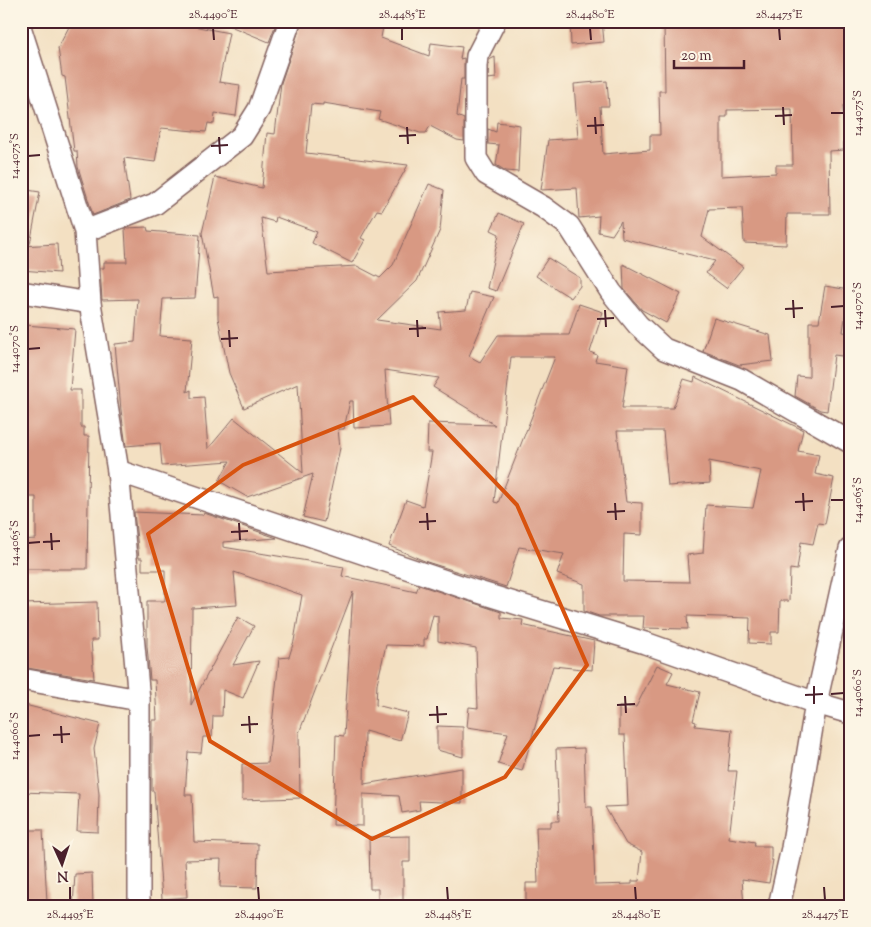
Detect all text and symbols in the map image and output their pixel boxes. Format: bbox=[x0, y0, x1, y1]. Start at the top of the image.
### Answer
text: 28.4490°E bbox=[189, 6, 238, 24]
text: 28.4485°E bbox=[378, 6, 426, 24]
text: 28.4480°E bbox=[565, 6, 615, 24]
text: 28.4475°E bbox=[755, 6, 803, 24]
scale bar bbox=[674, 38, 744, 70]
text: 20 m bbox=[681, 46, 712, 67]
text: 14.4075°S bbox=[849, 90, 867, 136]
text: 14.4075°S bbox=[6, 133, 24, 179]
text: 14.4070°S bbox=[849, 282, 867, 330]
text: 14.4070°S bbox=[6, 325, 24, 373]
text: 14.4065°S bbox=[849, 477, 867, 523]
text: 14.4065°S bbox=[6, 520, 24, 566]
text: 14.4060°S bbox=[849, 669, 867, 717]
text: 14.4060°S bbox=[6, 712, 24, 760]
north arrow bbox=[38, 840, 88, 890]
text: N bbox=[56, 865, 69, 885]
text: 28.4495°E bbox=[47, 906, 94, 924]
text: 28.4490°E bbox=[235, 906, 284, 924]
text: 28.4485°E bbox=[424, 906, 472, 924]
text: 28.4480°E bbox=[611, 906, 661, 924]
text: 28.4475°E bbox=[801, 906, 849, 924]

